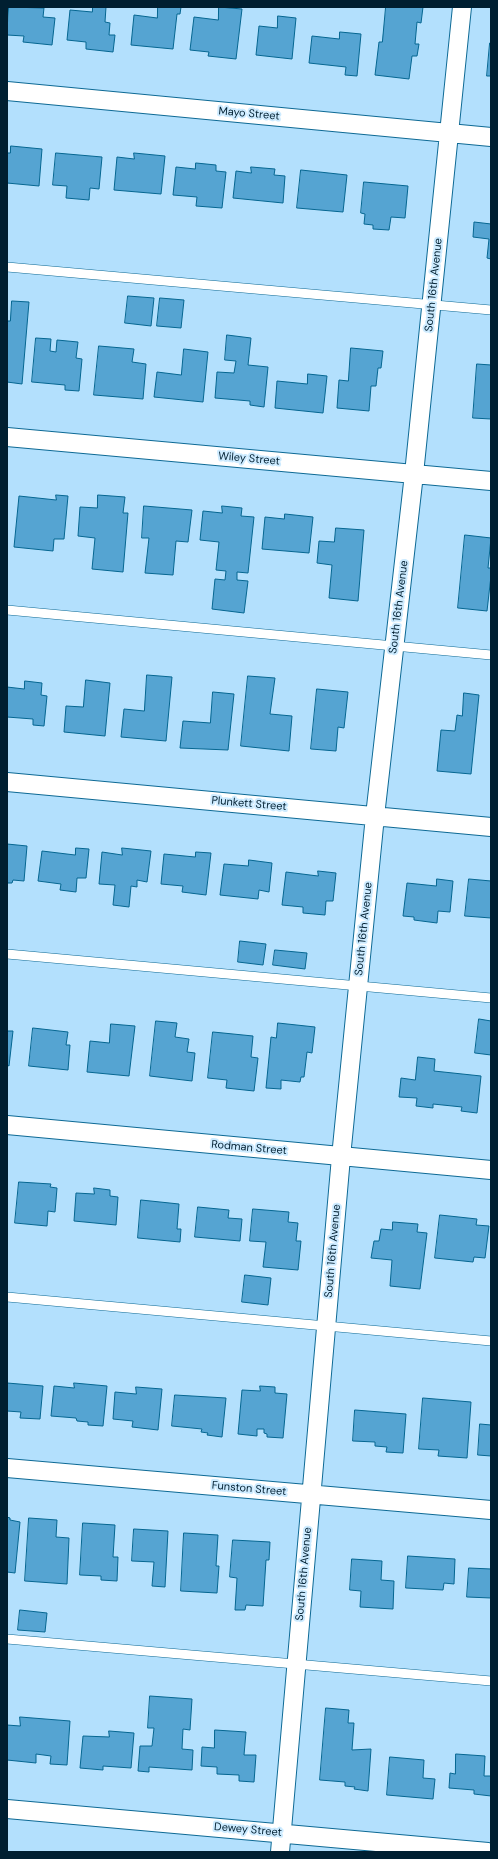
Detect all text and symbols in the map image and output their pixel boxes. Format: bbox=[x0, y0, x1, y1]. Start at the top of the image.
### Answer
street label: Mayo Street bbox=[218, 105, 280, 123]
street label: South 16th Avenue bbox=[423, 238, 445, 332]
street label: Wiley Street bbox=[218, 450, 280, 468]
street label: South 16th Avenue bbox=[387, 560, 411, 654]
street label: Plunkett Street bbox=[211, 794, 287, 814]
street label: South 16th Avenue bbox=[353, 882, 375, 976]
street label: Rodman Street bbox=[211, 1138, 287, 1158]
street label: South 16th Avenue bbox=[322, 1204, 344, 1298]
street label: Funston Street bbox=[211, 1479, 287, 1499]
street label: South 16th Avenue bbox=[293, 1527, 315, 1621]
street label: Dewey Street bbox=[214, 1820, 282, 1840]

